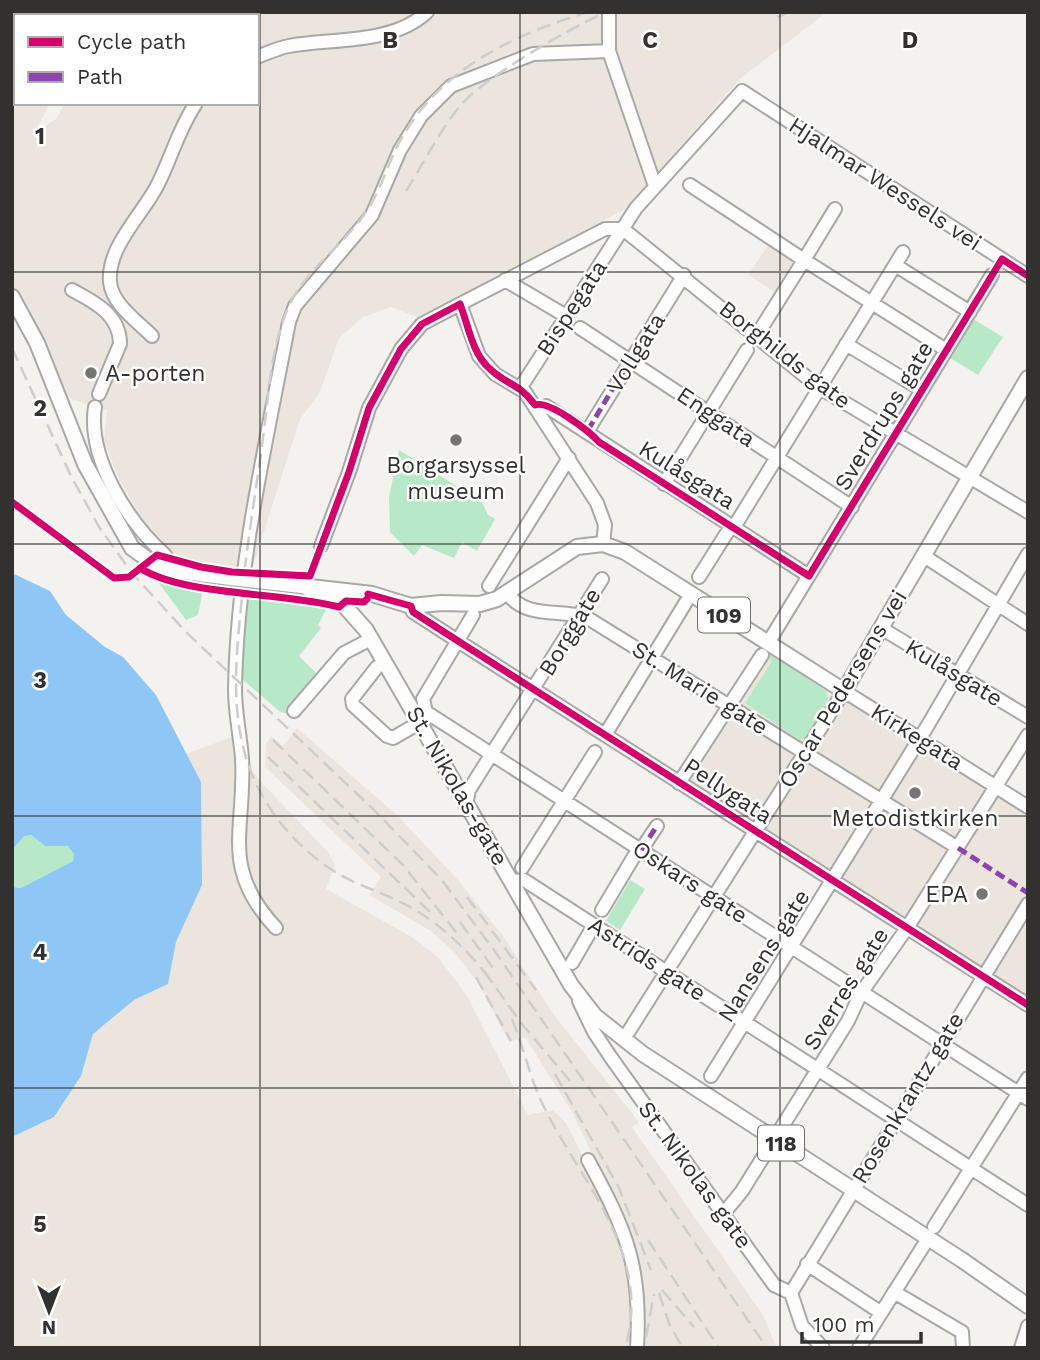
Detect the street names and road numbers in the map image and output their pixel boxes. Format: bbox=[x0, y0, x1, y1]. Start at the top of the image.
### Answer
street label: Hjalmar Wessels vei bbox=[784, 112, 986, 256]
street label: Bispegata bbox=[531, 255, 613, 361]
street label: Borghilds gate bbox=[714, 295, 856, 415]
street label: Vollgata bbox=[601, 308, 671, 398]
street label: Sverdrups gate bbox=[829, 337, 939, 495]
street label: Enggata bbox=[672, 381, 760, 453]
street label: Kulåsgata bbox=[634, 435, 740, 515]
street label: Borggate bbox=[533, 583, 607, 681]
street label: Oscar Pedersens vei bbox=[773, 585, 913, 793]
road number: 109 bbox=[698, 598, 750, 632]
street label: Kulåsgate bbox=[901, 633, 1007, 713]
street label: St. Marie gate bbox=[627, 635, 773, 741]
street label: Kirkegata bbox=[866, 698, 968, 776]
street label: St. Nikolas-gate bbox=[400, 702, 514, 870]
street label: Pellygata bbox=[679, 752, 777, 830]
street label: Oskars gate bbox=[627, 835, 753, 929]
street label: Nansens gate bbox=[712, 885, 816, 1027]
street label: Astrids gate bbox=[583, 911, 711, 1007]
street label: Sverres gate bbox=[798, 923, 894, 1055]
street label: Rosenkrantz gate bbox=[846, 1007, 970, 1189]
street label: St. Nikolas gate bbox=[633, 1096, 757, 1254]
road number: 118 bbox=[758, 1126, 804, 1160]

